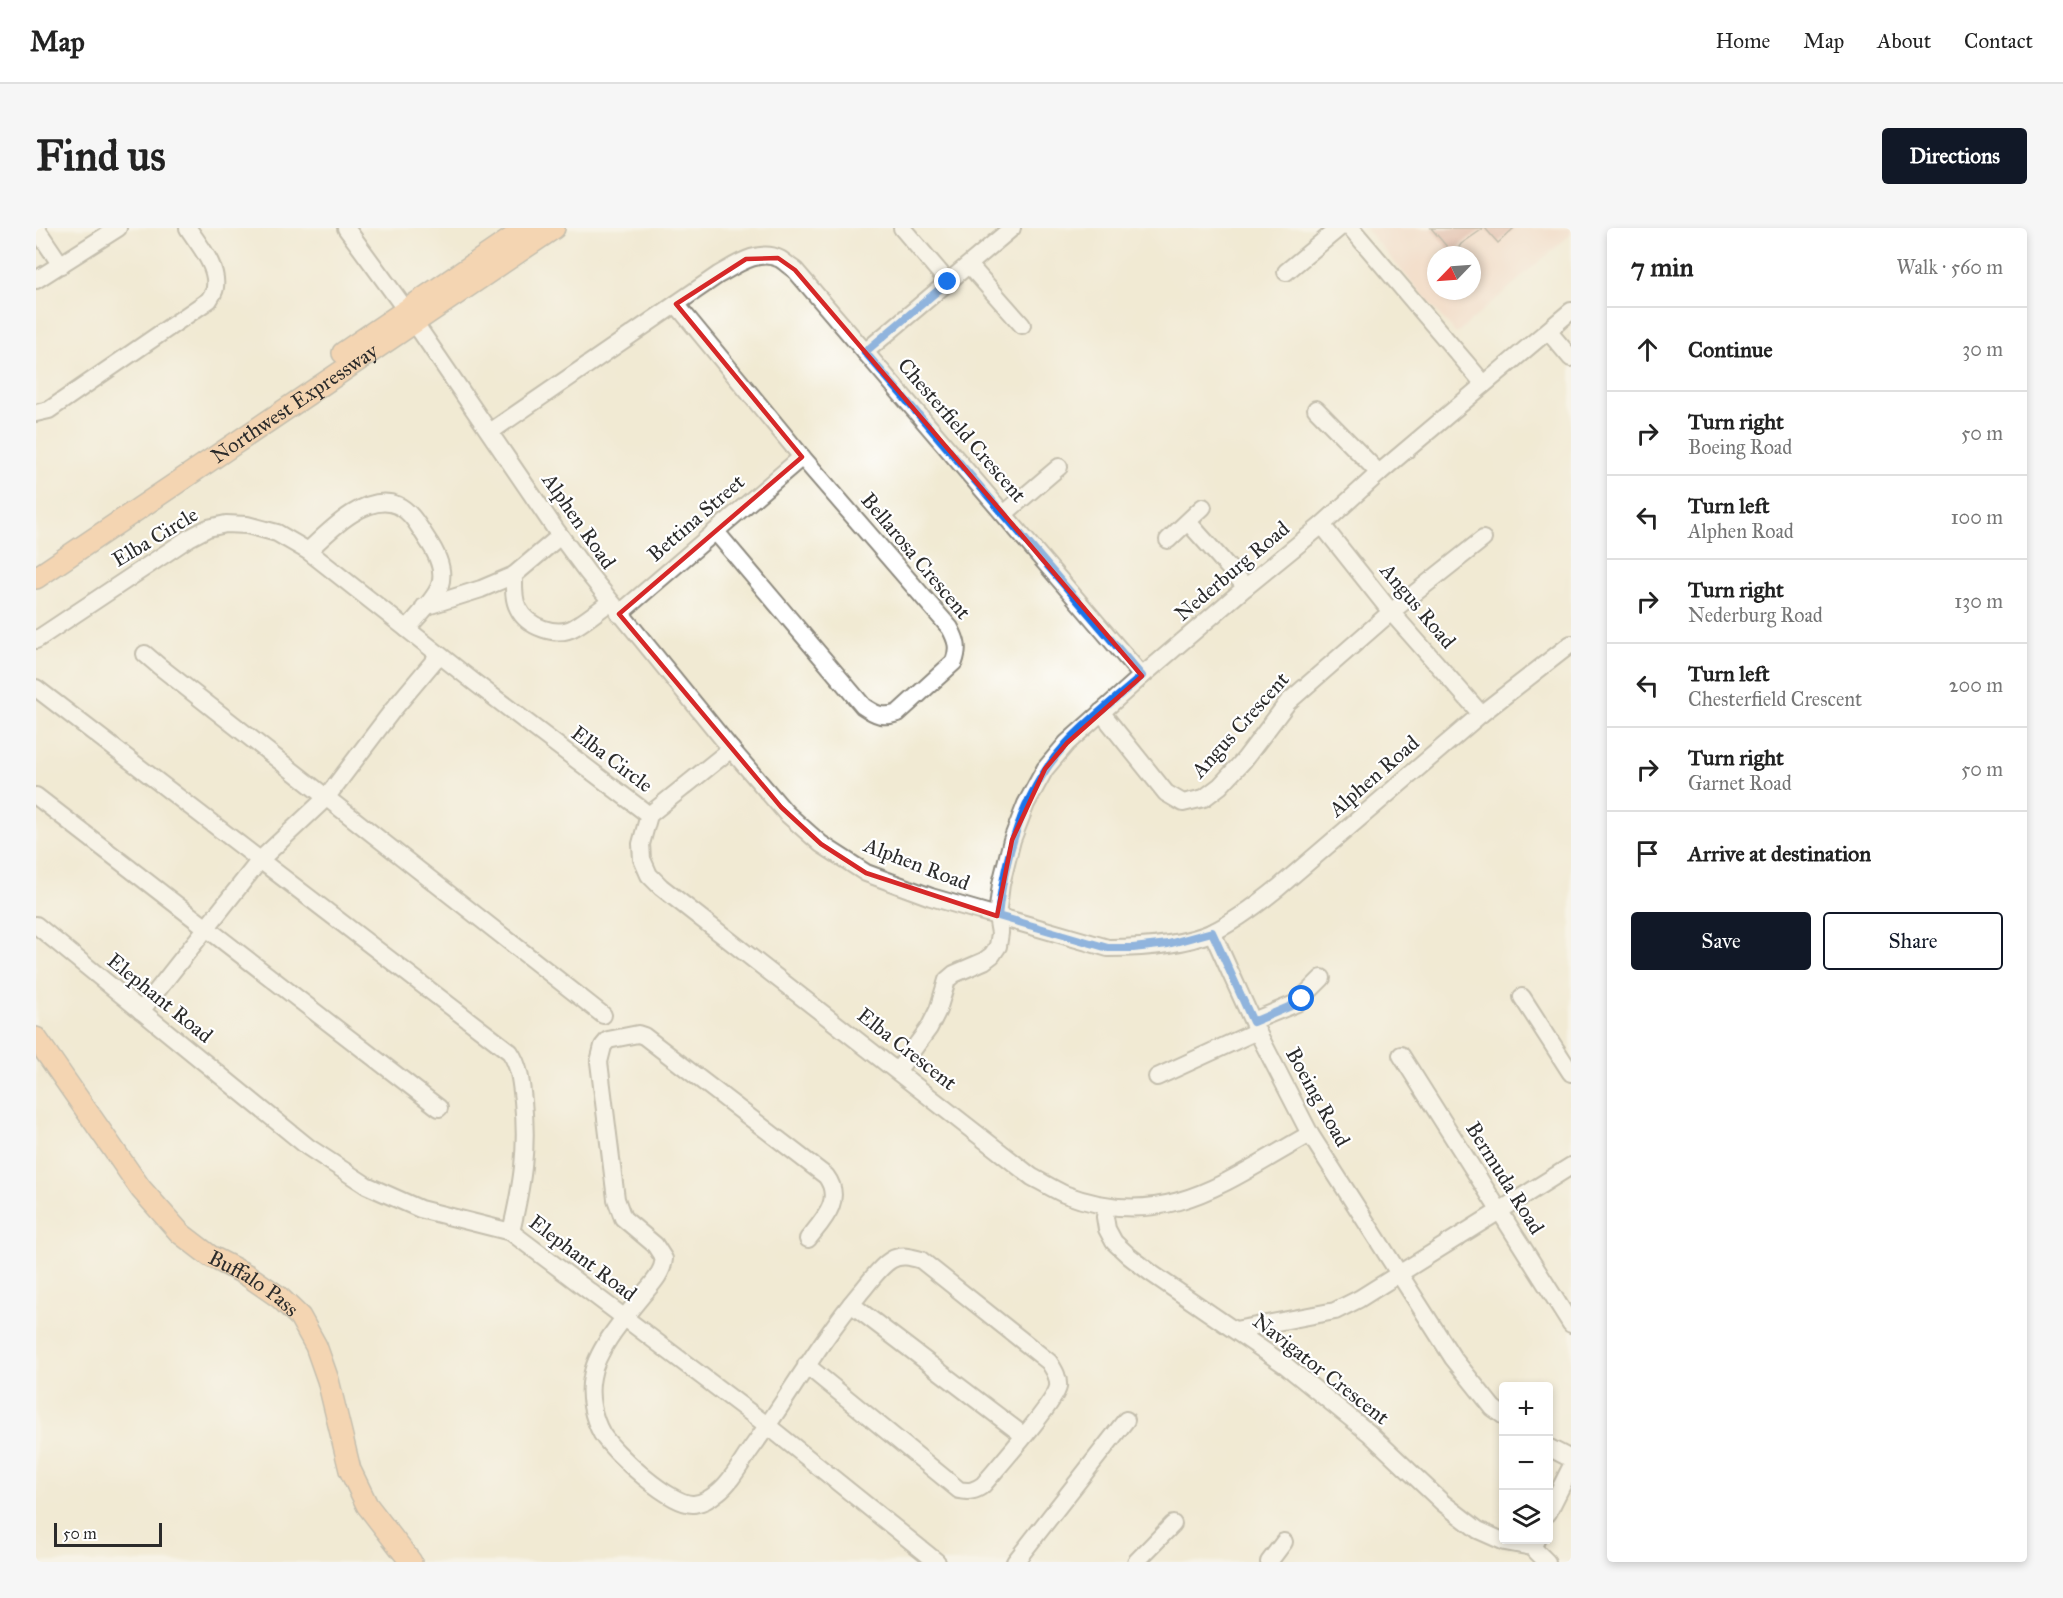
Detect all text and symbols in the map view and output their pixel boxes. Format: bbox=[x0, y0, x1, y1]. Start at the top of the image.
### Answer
text: Map bbox=[30, 24, 85, 59]
text: Home bbox=[1715, 28, 1770, 54]
text: Map bbox=[1803, 28, 1844, 54]
text: About bbox=[1877, 28, 1931, 54]
text: Contact bbox=[1964, 28, 2033, 54]
button: Directions bbox=[1882, 128, 2027, 184]
text: Find us bbox=[36, 130, 166, 182]
north arrow bbox=[1427, 246, 1481, 300]
text: 7 min bbox=[1631, 251, 1694, 283]
text: Walk · 560 m bbox=[1897, 255, 2003, 279]
route end bbox=[934, 268, 960, 294]
icon: ahead bbox=[1631, 333, 1664, 366]
text: Continue bbox=[1688, 336, 1773, 363]
street label: Northwest Expressway bbox=[206, 337, 384, 469]
text: 30 m bbox=[1962, 337, 2003, 361]
street label: Chesterfield Crescent bbox=[892, 353, 1032, 508]
text: Turn right bbox=[1688, 408, 1784, 435]
icon: right bbox=[1631, 417, 1664, 450]
text: 50 m bbox=[1961, 421, 2003, 445]
text: Boeing Road bbox=[1688, 435, 1792, 459]
street label: Alphen Road bbox=[536, 467, 622, 574]
street label: Bettina Street bbox=[642, 468, 750, 567]
street label: Bellarosa Crescent bbox=[856, 487, 977, 625]
text: Turn left bbox=[1688, 492, 1770, 519]
street label: Elba Circle bbox=[107, 501, 203, 573]
icon: left bbox=[1631, 501, 1664, 534]
text: 100 m bbox=[1951, 505, 2003, 529]
street label: Nederburg Road bbox=[1169, 515, 1295, 626]
text: Alphen Road bbox=[1688, 519, 1794, 543]
street label: Angus Road bbox=[1374, 557, 1462, 654]
text: Turn right bbox=[1688, 576, 1784, 603]
icon: right bbox=[1631, 585, 1664, 618]
text: 130 m bbox=[1954, 589, 2003, 613]
text: Nederburg Road bbox=[1688, 603, 1823, 627]
text: Turn left bbox=[1688, 660, 1770, 687]
street label: Angus Crescent bbox=[1185, 666, 1295, 784]
icon: left bbox=[1631, 669, 1664, 702]
text: 200 m bbox=[1949, 673, 2003, 697]
text: Chesterfield Crescent bbox=[1688, 687, 1862, 711]
street label: Elba Circle bbox=[566, 720, 658, 798]
street label: Alphen Road bbox=[1323, 729, 1425, 823]
text: Turn right bbox=[1688, 744, 1784, 771]
icon: right bbox=[1631, 753, 1664, 786]
text: 50 m bbox=[1961, 757, 2003, 781]
text: Garnet Road bbox=[1688, 771, 1792, 795]
street label: Alphen Road bbox=[860, 832, 974, 896]
icon: arrive bbox=[1631, 837, 1664, 870]
text: Arrive at destination bbox=[1688, 840, 1871, 867]
button: Save bbox=[1631, 912, 1811, 970]
button: Share bbox=[1823, 912, 2003, 970]
street label: Elephant Road bbox=[102, 948, 218, 1049]
route start bbox=[1288, 985, 1314, 1011]
street label: Elba Crescent bbox=[852, 1002, 962, 1096]
street label: Boeing Road bbox=[1280, 1043, 1356, 1152]
street label: Bermuda Road bbox=[1460, 1117, 1550, 1240]
street label: Elephant Road bbox=[524, 1209, 642, 1307]
street label: Buffalo Pass bbox=[204, 1244, 304, 1322]
street label: Navigator Crescent bbox=[1248, 1308, 1395, 1431]
map controls bbox=[1499, 1382, 1553, 1544]
button: + bbox=[1499, 1382, 1553, 1436]
button: − bbox=[1499, 1436, 1553, 1490]
button: layers bbox=[1499, 1490, 1553, 1544]
scale bar bbox=[54, 1520, 162, 1548]
text: 50 m bbox=[63, 1524, 97, 1543]

